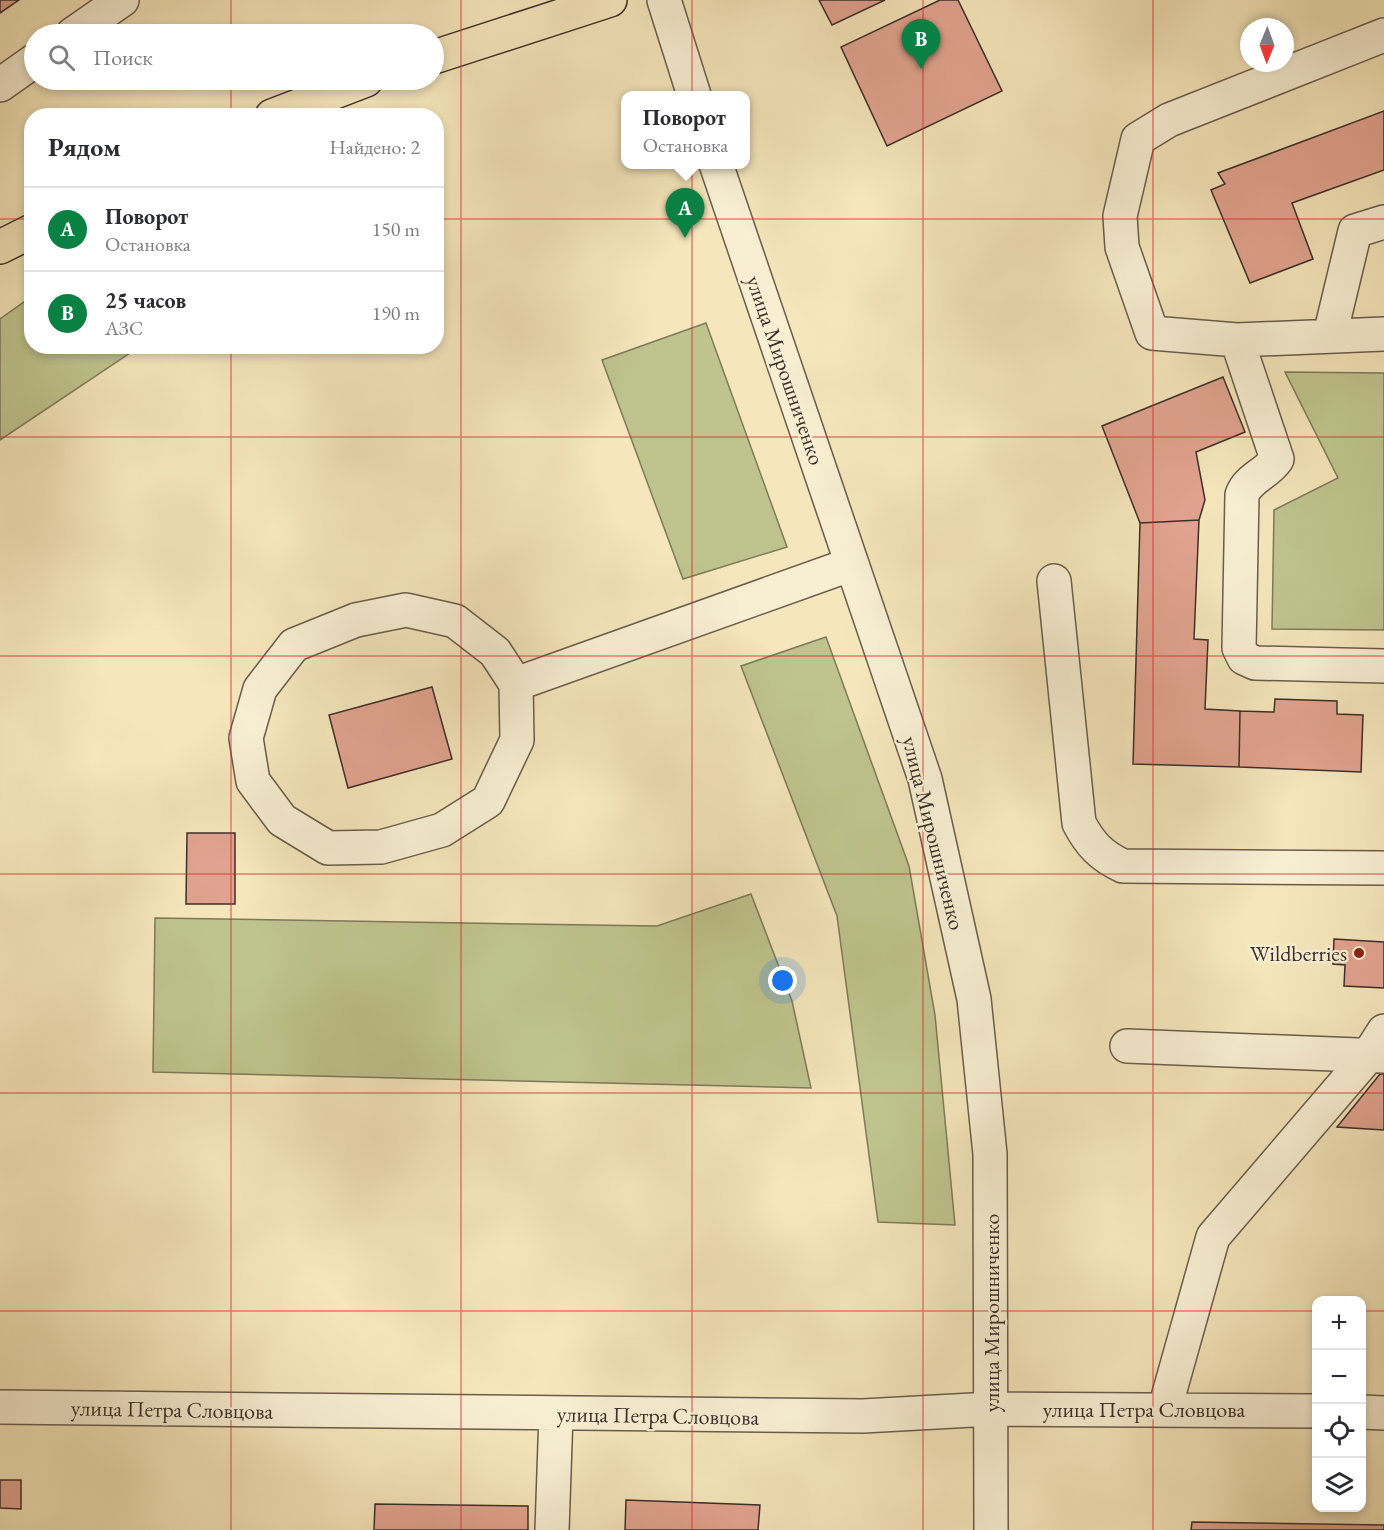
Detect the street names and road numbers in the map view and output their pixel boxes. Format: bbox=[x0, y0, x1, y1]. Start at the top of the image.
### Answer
street label: улица Мирошниченко bbox=[739, 272, 832, 469]
street label: улица Мирошниченко bbox=[895, 733, 972, 933]
street label: улица Мирошниченко bbox=[977, 1214, 1006, 1412]
street label: улица Петра Словцова bbox=[71, 1393, 274, 1426]
street label: улица Петра Словцова bbox=[1043, 1395, 1245, 1424]
street label: улица Петра Словцова bbox=[557, 1399, 760, 1432]

